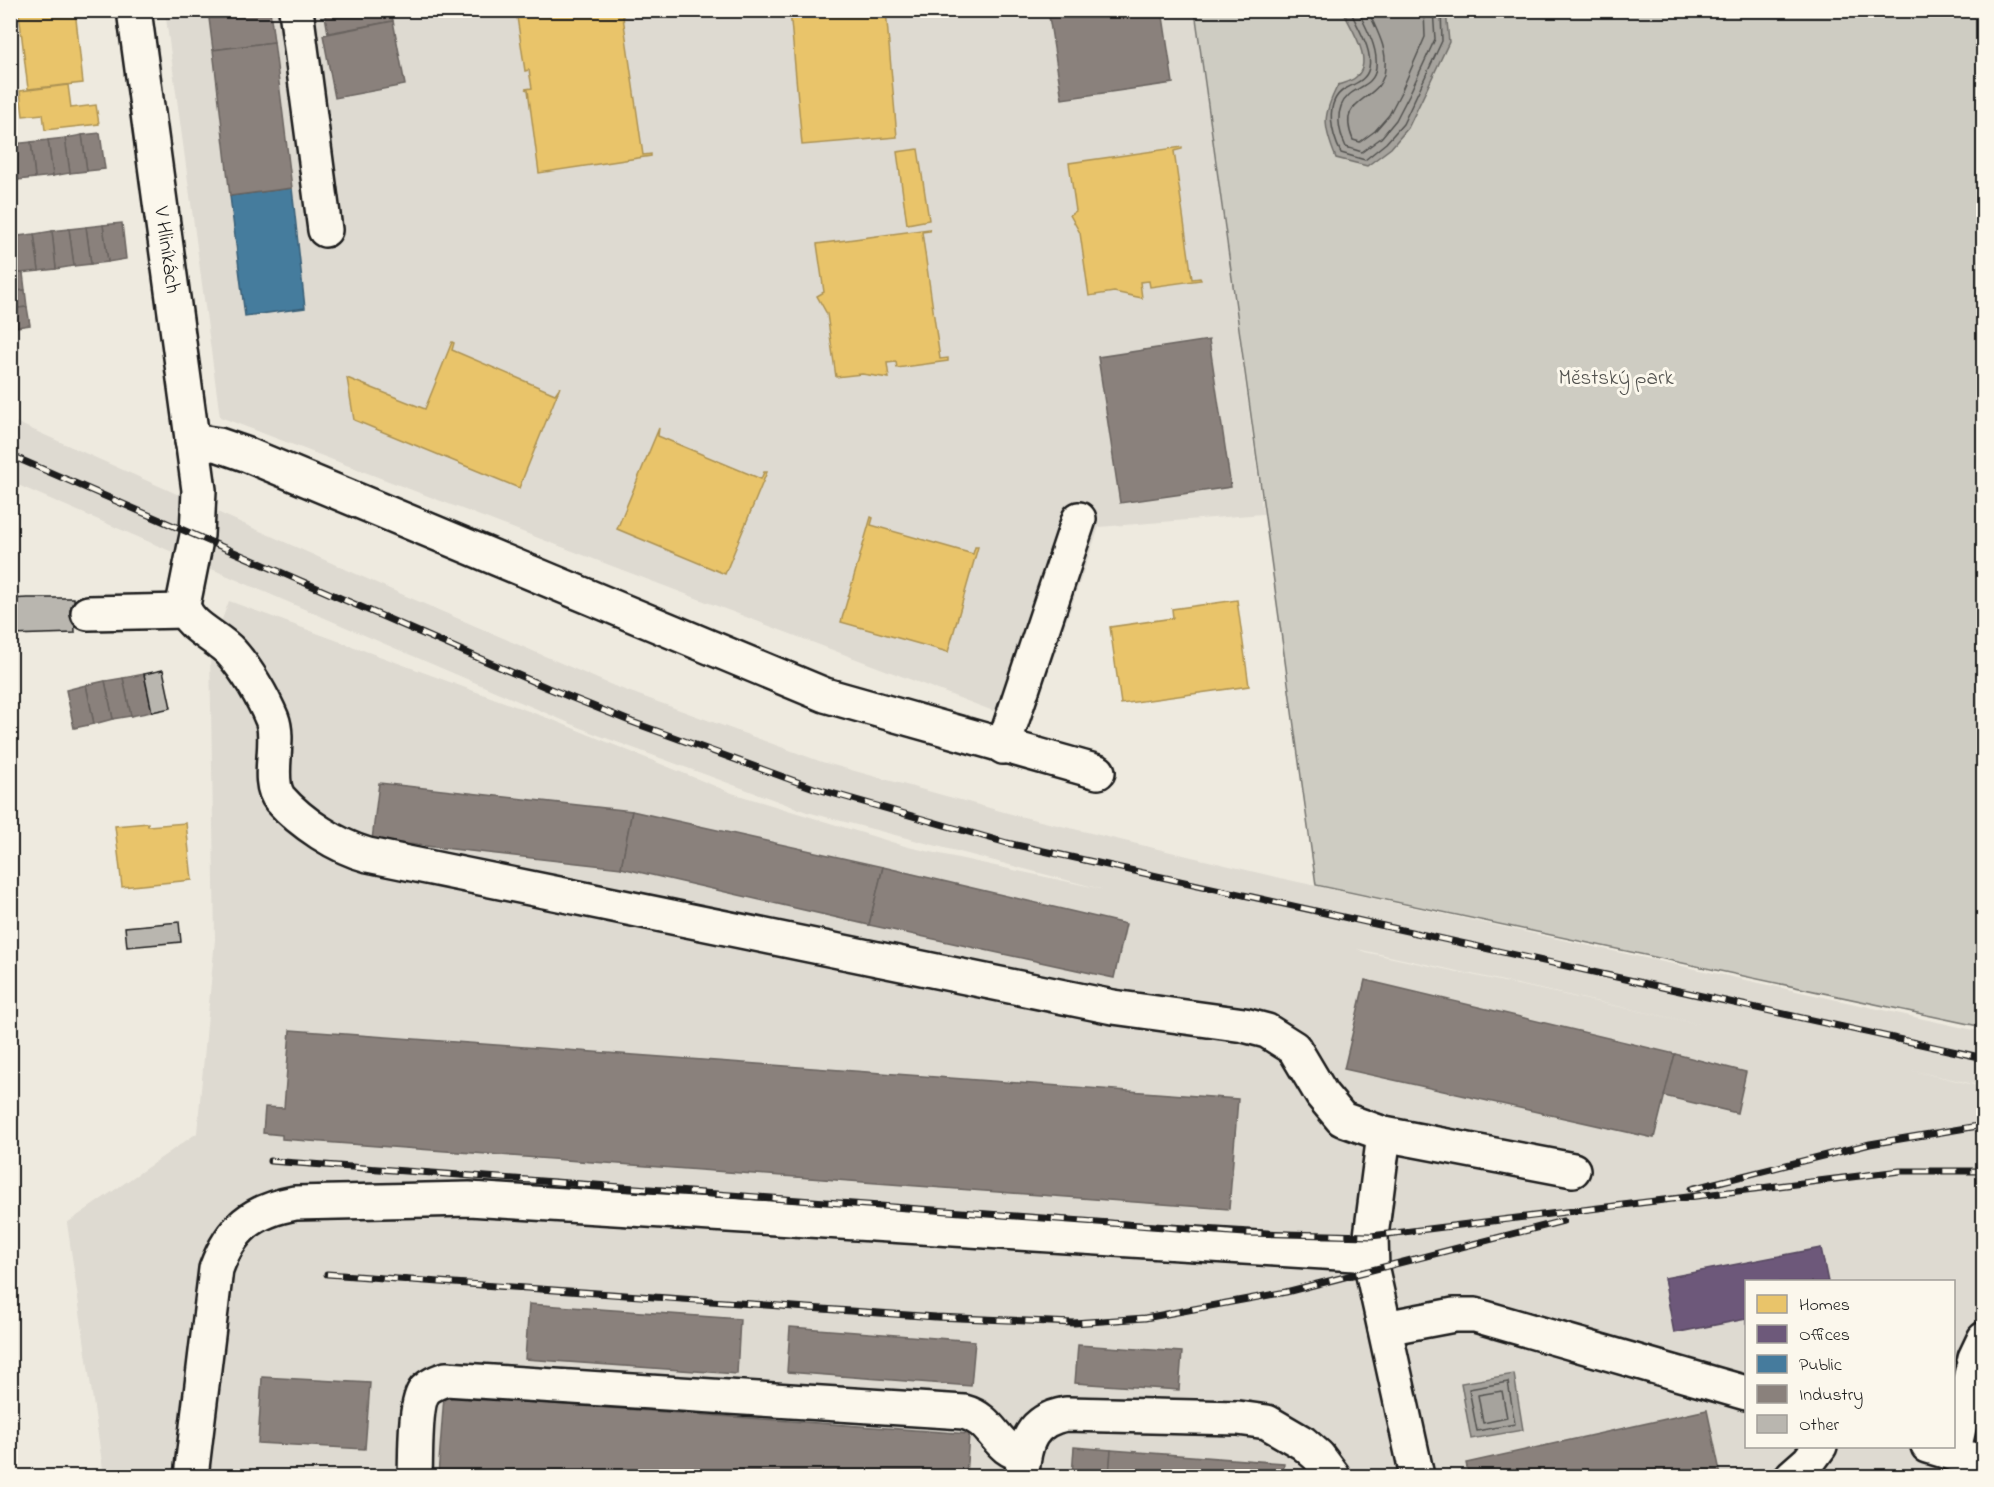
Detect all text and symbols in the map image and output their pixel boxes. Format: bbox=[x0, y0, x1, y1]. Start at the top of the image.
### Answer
street label: V Hliníkách bbox=[145, 203, 187, 296]
park label: Městský park bbox=[1558, 364, 1674, 396]
legend bbox=[1745, 1280, 1955, 1448]
text: Homes bbox=[1799, 1293, 1850, 1319]
text: Offices bbox=[1799, 1323, 1850, 1349]
text: Public bbox=[1799, 1353, 1842, 1379]
text: Industry bbox=[1799, 1383, 1863, 1409]
text: Other bbox=[1799, 1413, 1839, 1439]

